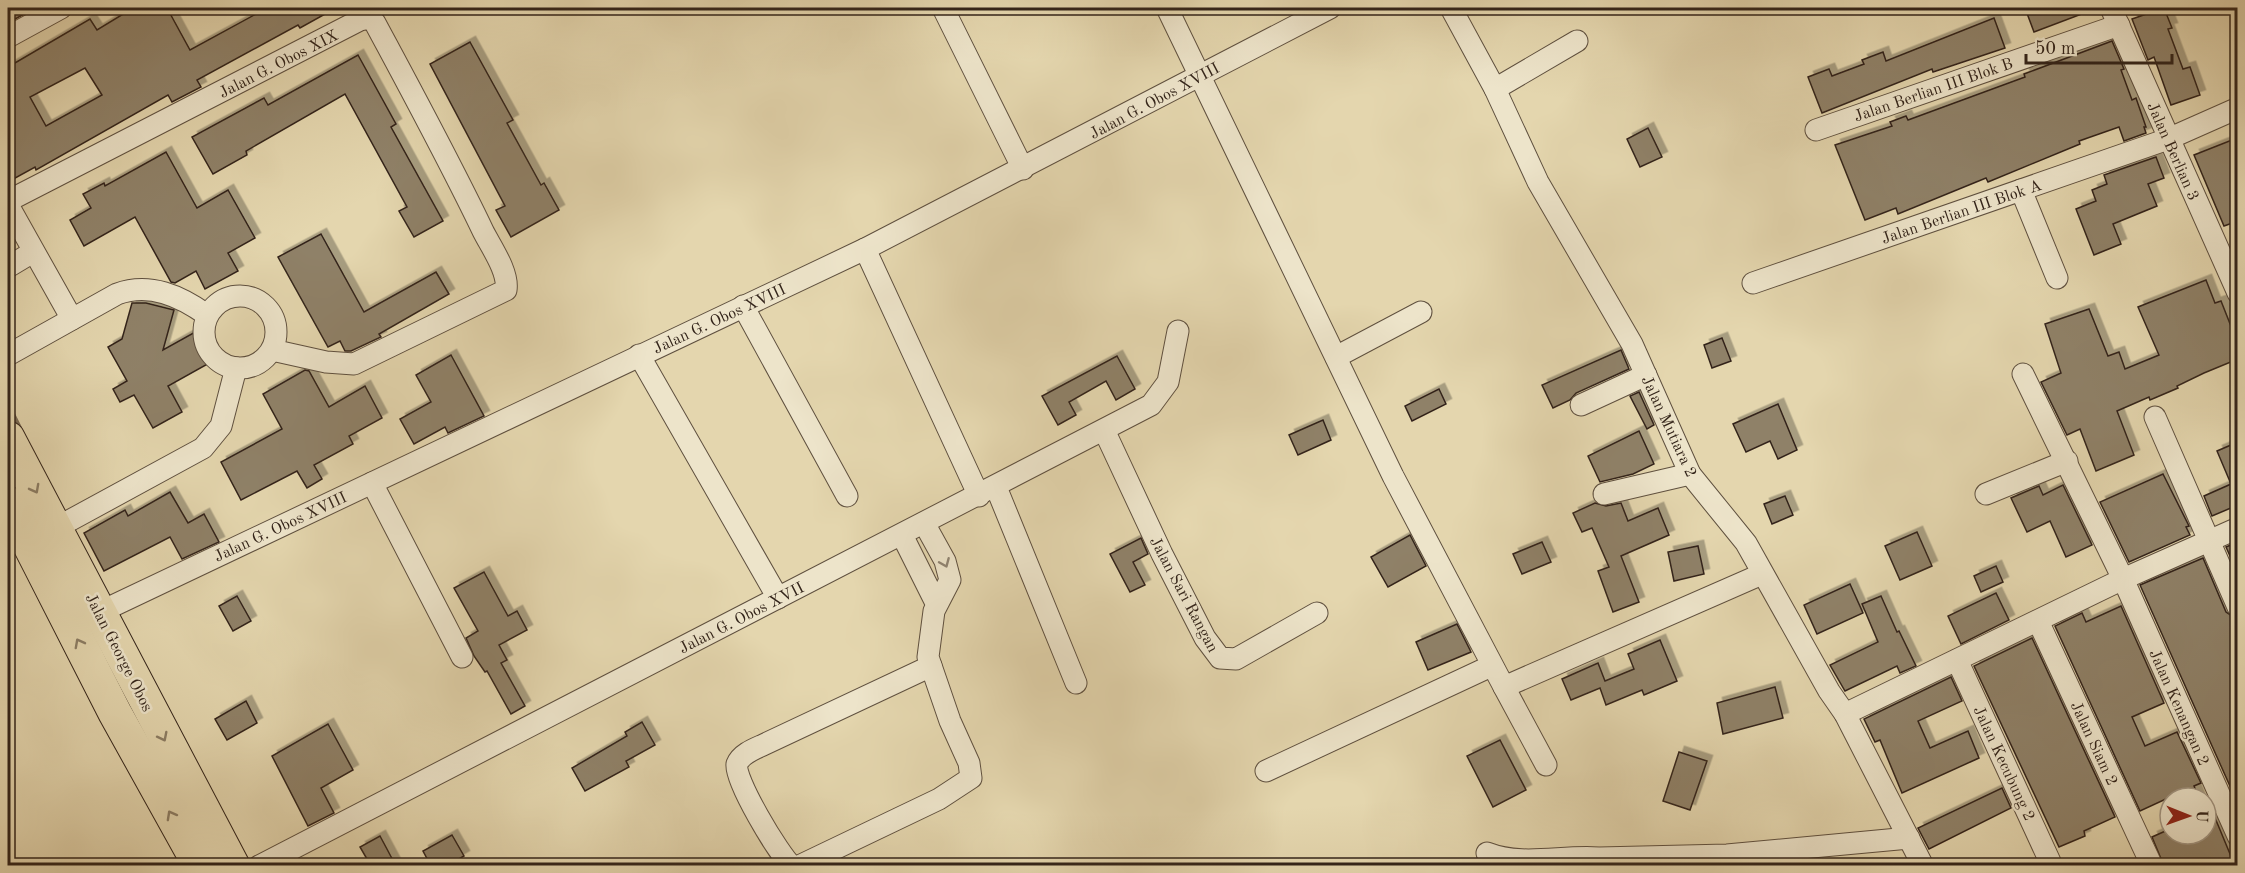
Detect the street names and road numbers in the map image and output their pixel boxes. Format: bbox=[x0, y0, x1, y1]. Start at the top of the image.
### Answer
street label: Jalan G. Obos XIX bbox=[217, 28, 341, 102]
street label: Jalan Berlian III Blok B bbox=[1852, 56, 2015, 126]
street label: Jalan G. Obos XVIII bbox=[1087, 61, 1222, 143]
street label: Jalan Berlian 3 bbox=[2143, 100, 2201, 203]
street label: Jalan Berlian III Blok A bbox=[1880, 178, 2044, 248]
street label: Jalan G. Obos XVIII bbox=[651, 282, 789, 358]
street label: Jalan Mutiara 2 bbox=[1638, 374, 1699, 480]
street label: Jalan G. Obos XVIII bbox=[212, 490, 350, 566]
street label: Jalan Sari Rangan bbox=[1146, 535, 1221, 656]
street label: Jalan G. Obos XVII bbox=[677, 580, 807, 657]
street label: Jalan George Obos bbox=[82, 591, 155, 715]
street label: Jalan Kenangan 2 bbox=[2145, 647, 2211, 768]
street label: Jalan Siam 2 bbox=[2067, 699, 2120, 788]
street label: Jalan Kecubung 2 bbox=[1970, 704, 2037, 824]

